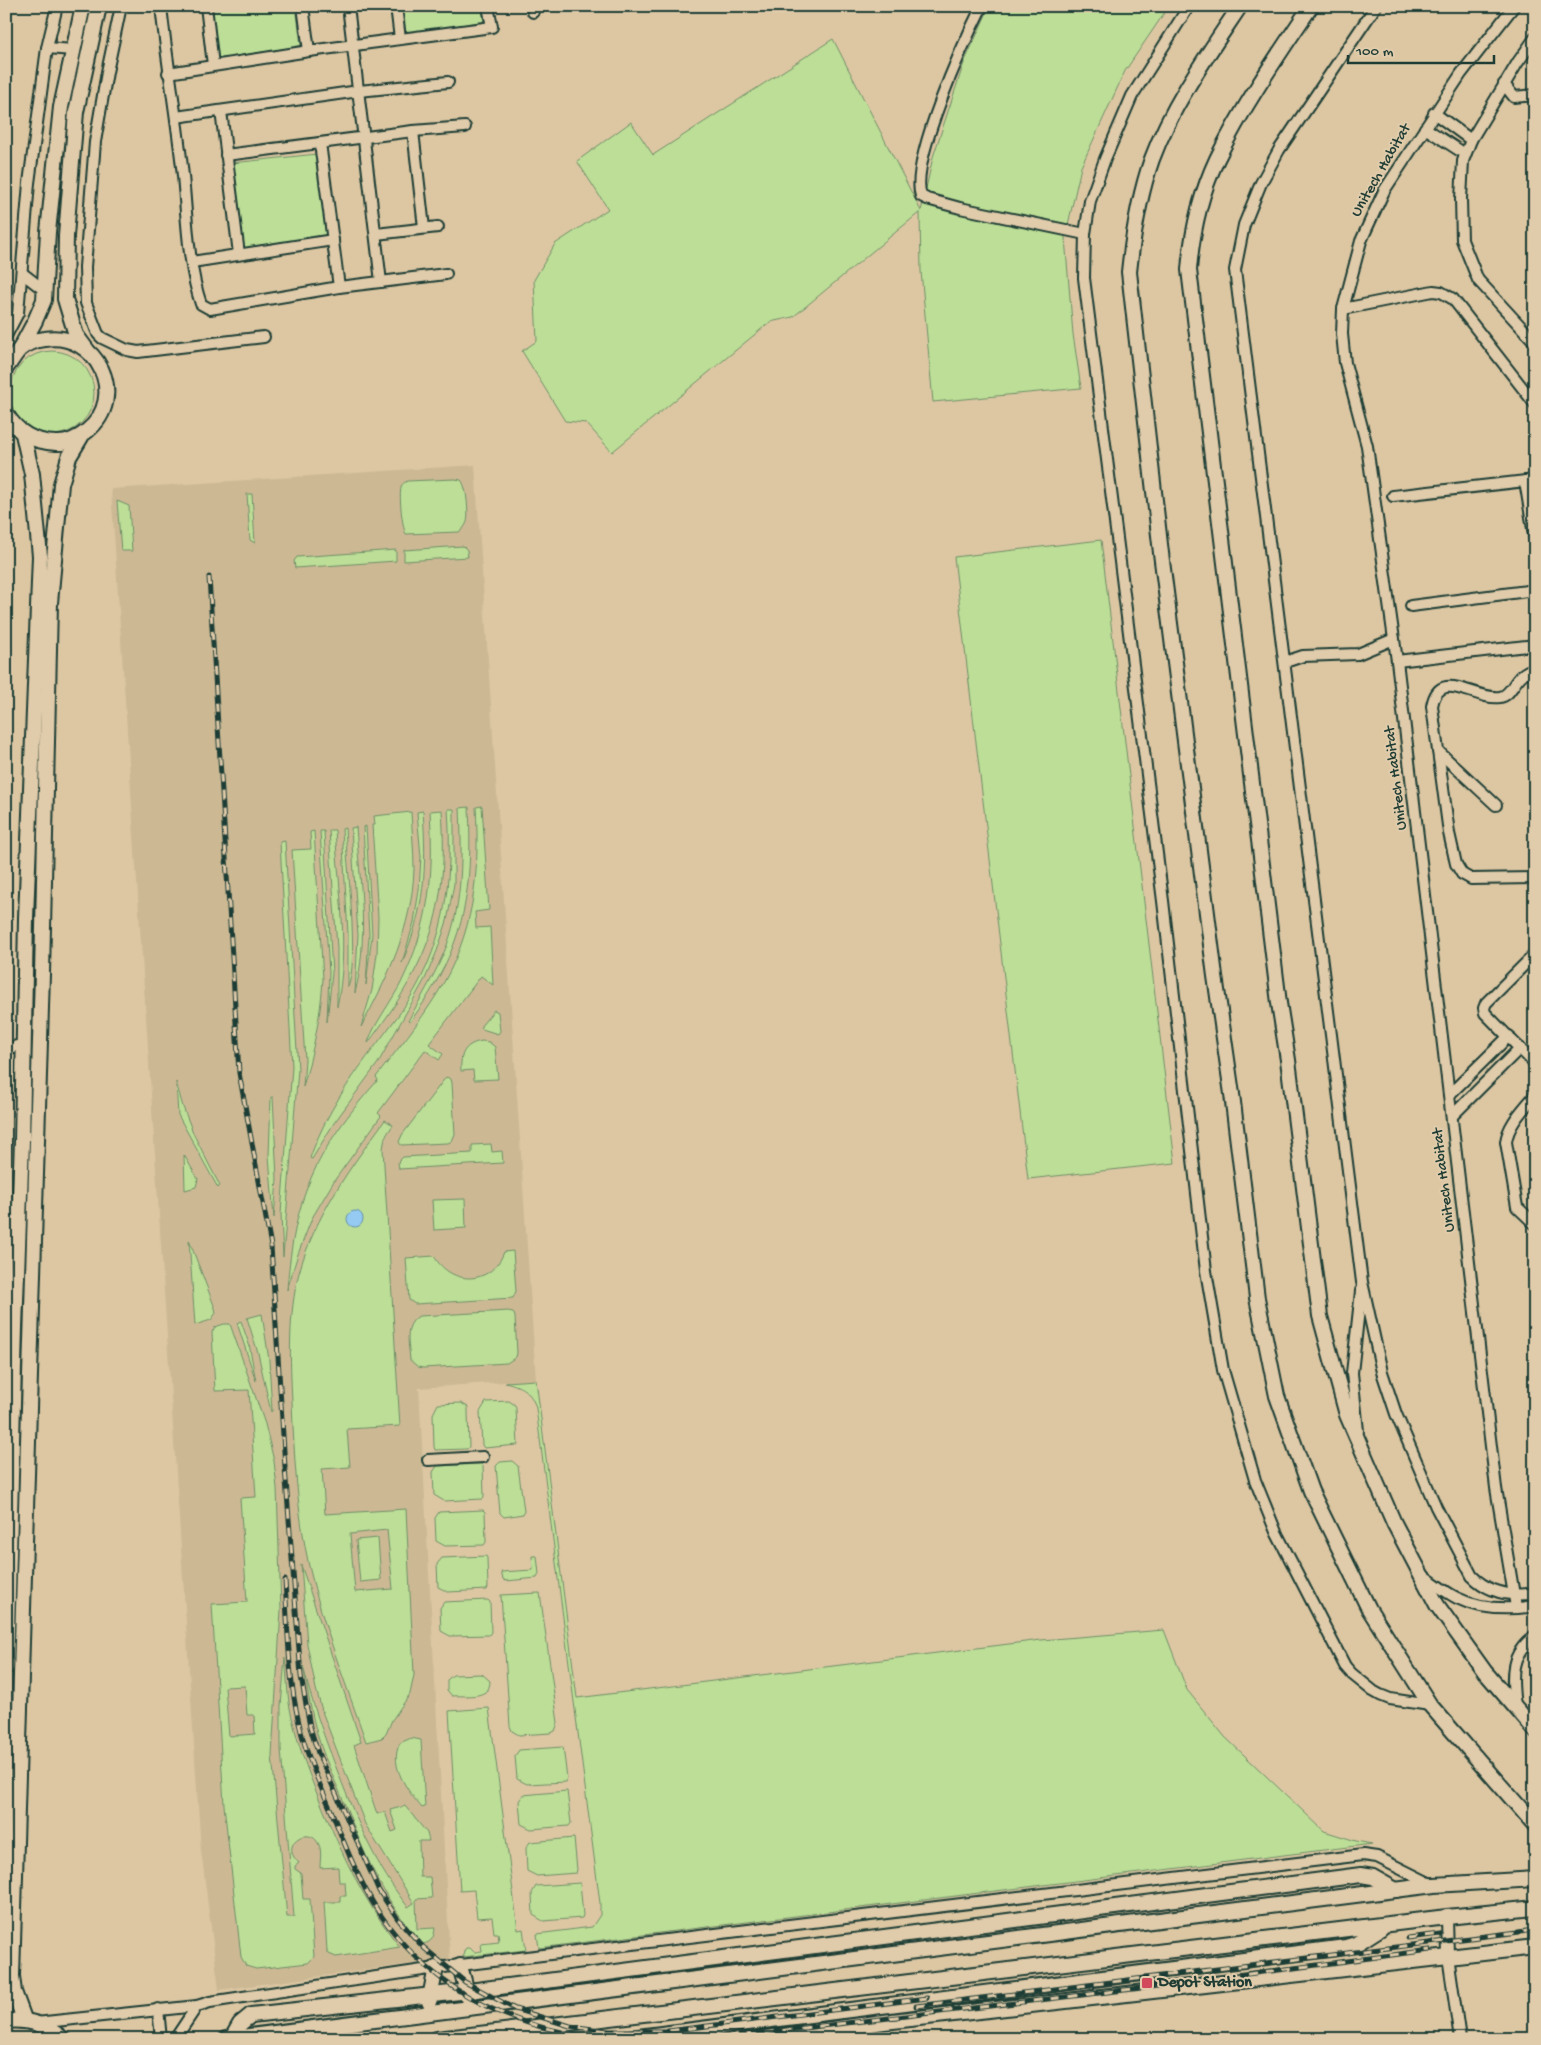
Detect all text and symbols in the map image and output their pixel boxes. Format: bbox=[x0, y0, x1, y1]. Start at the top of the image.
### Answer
scale bar bbox=[1348, 32, 1495, 64]
text: 100 m bbox=[1355, 43, 1394, 61]
street label: Unitech Habitat bbox=[1348, 120, 1417, 221]
street label: Unitech Habitat bbox=[1381, 723, 1413, 831]
street label: Unitech Habitat bbox=[1429, 1125, 1461, 1233]
place label: Depot Station bbox=[1156, 1974, 1252, 1993]
marker: Depot Station bbox=[1140, 1976, 1154, 1990]

